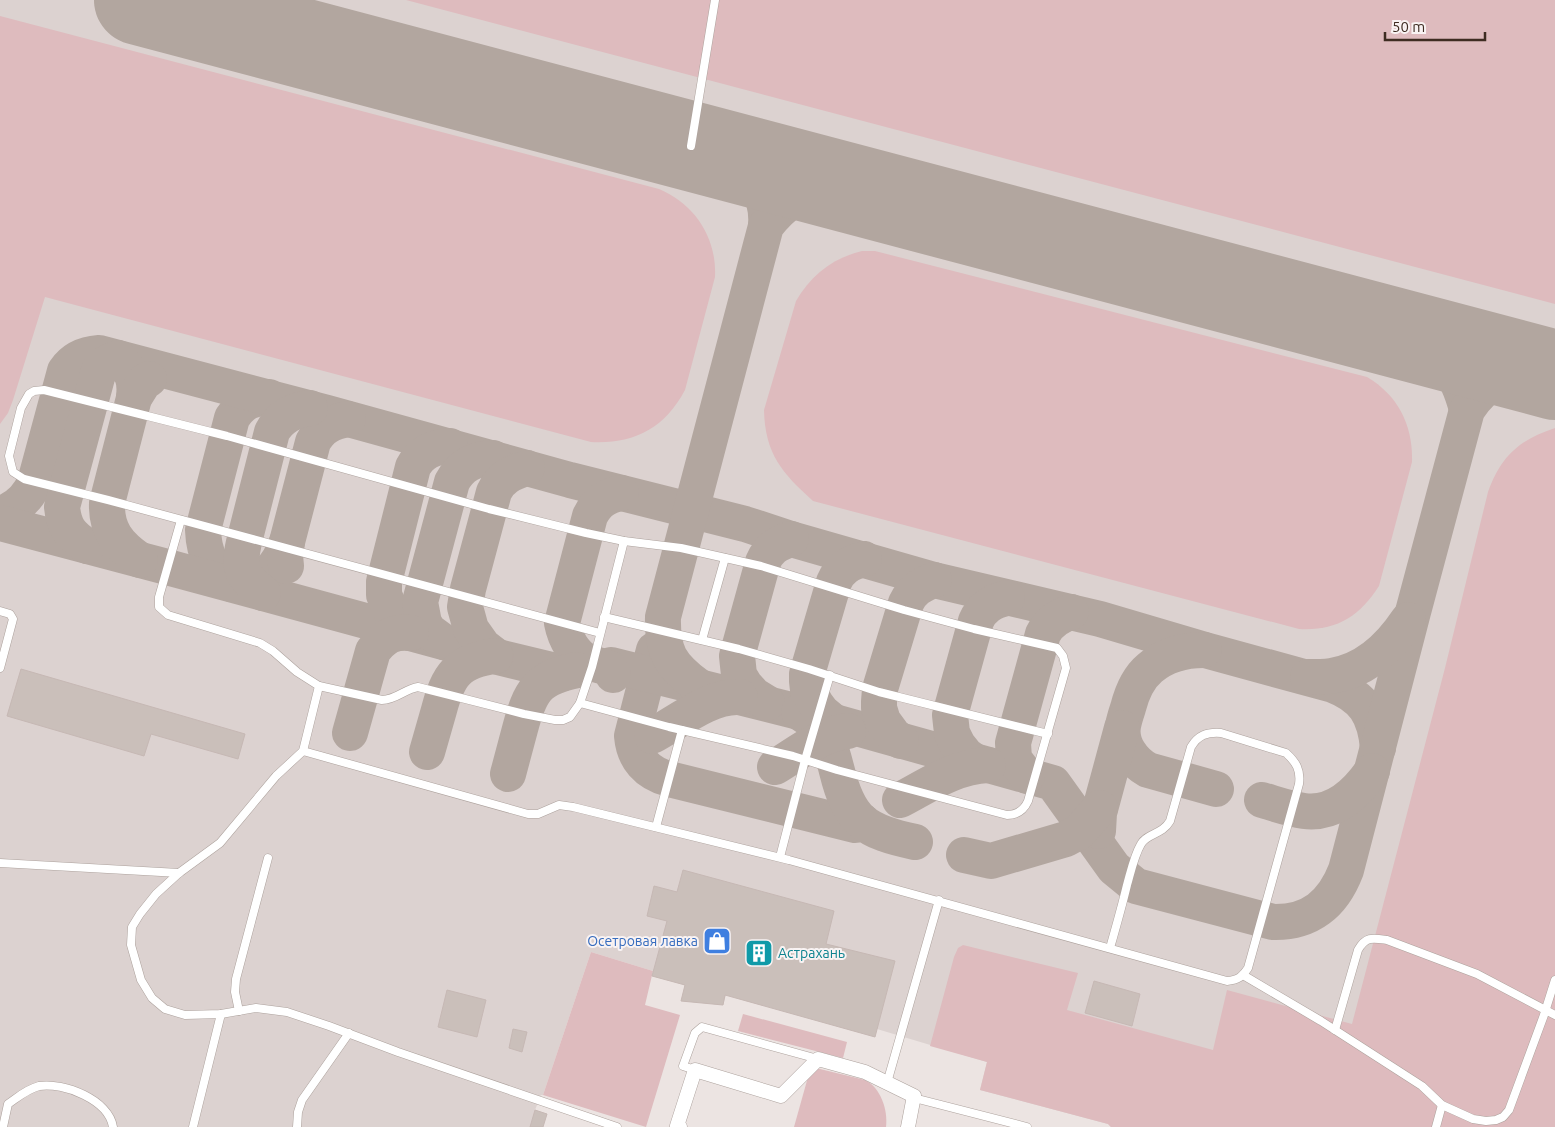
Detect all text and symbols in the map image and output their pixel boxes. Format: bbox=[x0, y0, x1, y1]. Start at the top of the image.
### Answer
scale bar bbox=[1385, 10, 1485, 42]
text: 50 m bbox=[1392, 18, 1425, 35]
shop icon: Осетровая лавка bbox=[702, 926, 732, 956]
place label: Осетровая лавка bbox=[587, 933, 698, 949]
building icon: Астрахань bbox=[744, 938, 774, 968]
place label: Астрахань bbox=[778, 945, 845, 961]

